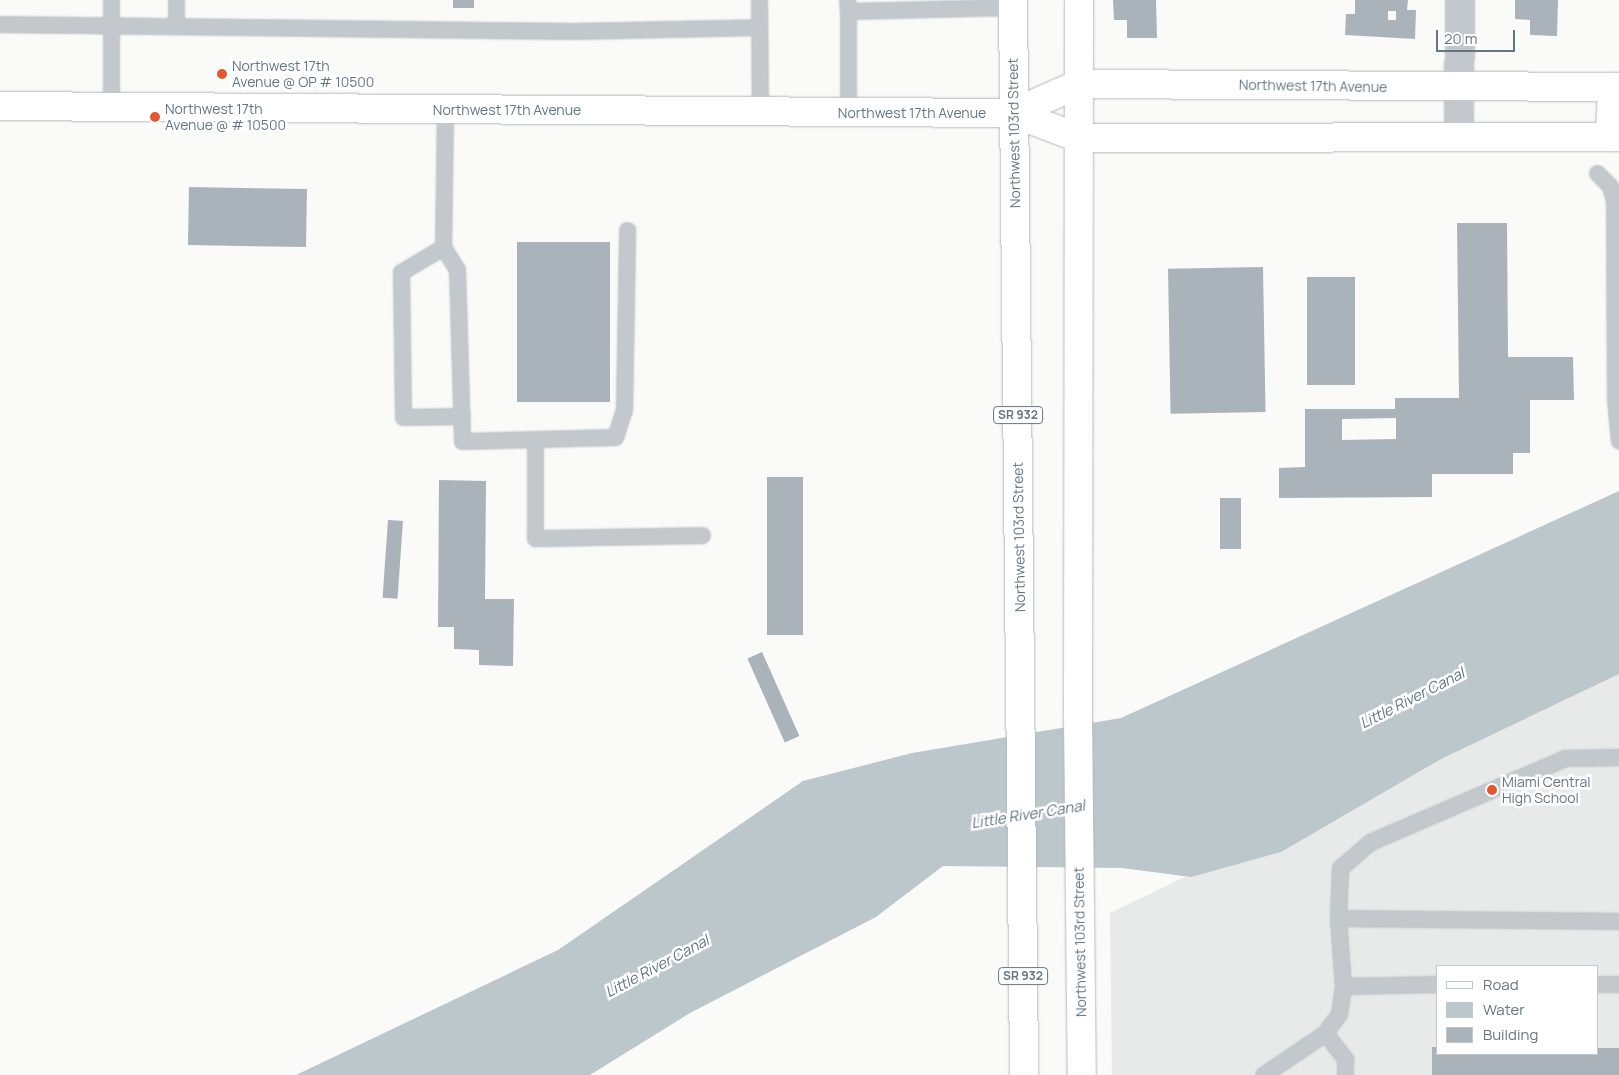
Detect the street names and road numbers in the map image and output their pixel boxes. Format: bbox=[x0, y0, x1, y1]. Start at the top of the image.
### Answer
street label: Northwest 103rd Street bbox=[1004, 58, 1024, 208]
street label: Northwest 17th Avenue bbox=[1239, 76, 1387, 96]
street label: Northwest 17th Avenue bbox=[433, 102, 581, 118]
street label: Northwest 17th Avenue bbox=[838, 105, 986, 121]
road number: SR 932 bbox=[993, 406, 1043, 424]
street label: Northwest 103rd Street bbox=[1009, 462, 1029, 612]
street label: Northwest 103rd Street bbox=[1070, 867, 1090, 1017]
road number: SR 932 bbox=[998, 966, 1048, 986]

